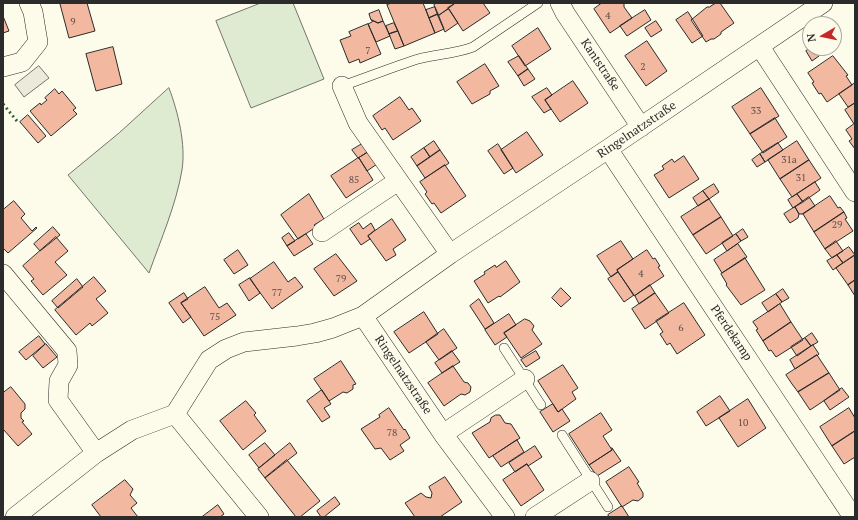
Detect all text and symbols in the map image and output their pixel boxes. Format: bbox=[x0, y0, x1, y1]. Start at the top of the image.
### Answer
house number: 4 bbox=[605, 10, 611, 22]
house number: 9 bbox=[70, 16, 76, 28]
north arrow bbox=[802, 16, 842, 56]
text: N bbox=[804, 33, 819, 43]
street label: Kantstraße bbox=[577, 36, 623, 94]
house number: 7 bbox=[365, 45, 371, 57]
house number: 2 bbox=[640, 61, 646, 73]
street label: Ringelnatzstraße bbox=[595, 98, 679, 162]
house number: 33 bbox=[751, 105, 761, 117]
house number: 31a bbox=[781, 154, 797, 166]
house number: 31 bbox=[796, 172, 806, 184]
house number: 85 bbox=[349, 174, 359, 186]
house number: 29 bbox=[832, 219, 842, 231]
house number: 4 bbox=[638, 268, 644, 280]
house number: 79 bbox=[336, 273, 346, 285]
house number: 77 bbox=[272, 287, 282, 299]
street label: Pferdekamp bbox=[707, 303, 755, 363]
house number: 75 bbox=[210, 311, 220, 323]
house number: 6 bbox=[678, 322, 684, 334]
street label: Ringelnatzstraße bbox=[371, 333, 435, 417]
house number: 10 bbox=[738, 417, 748, 429]
house number: 78 bbox=[387, 427, 397, 439]

